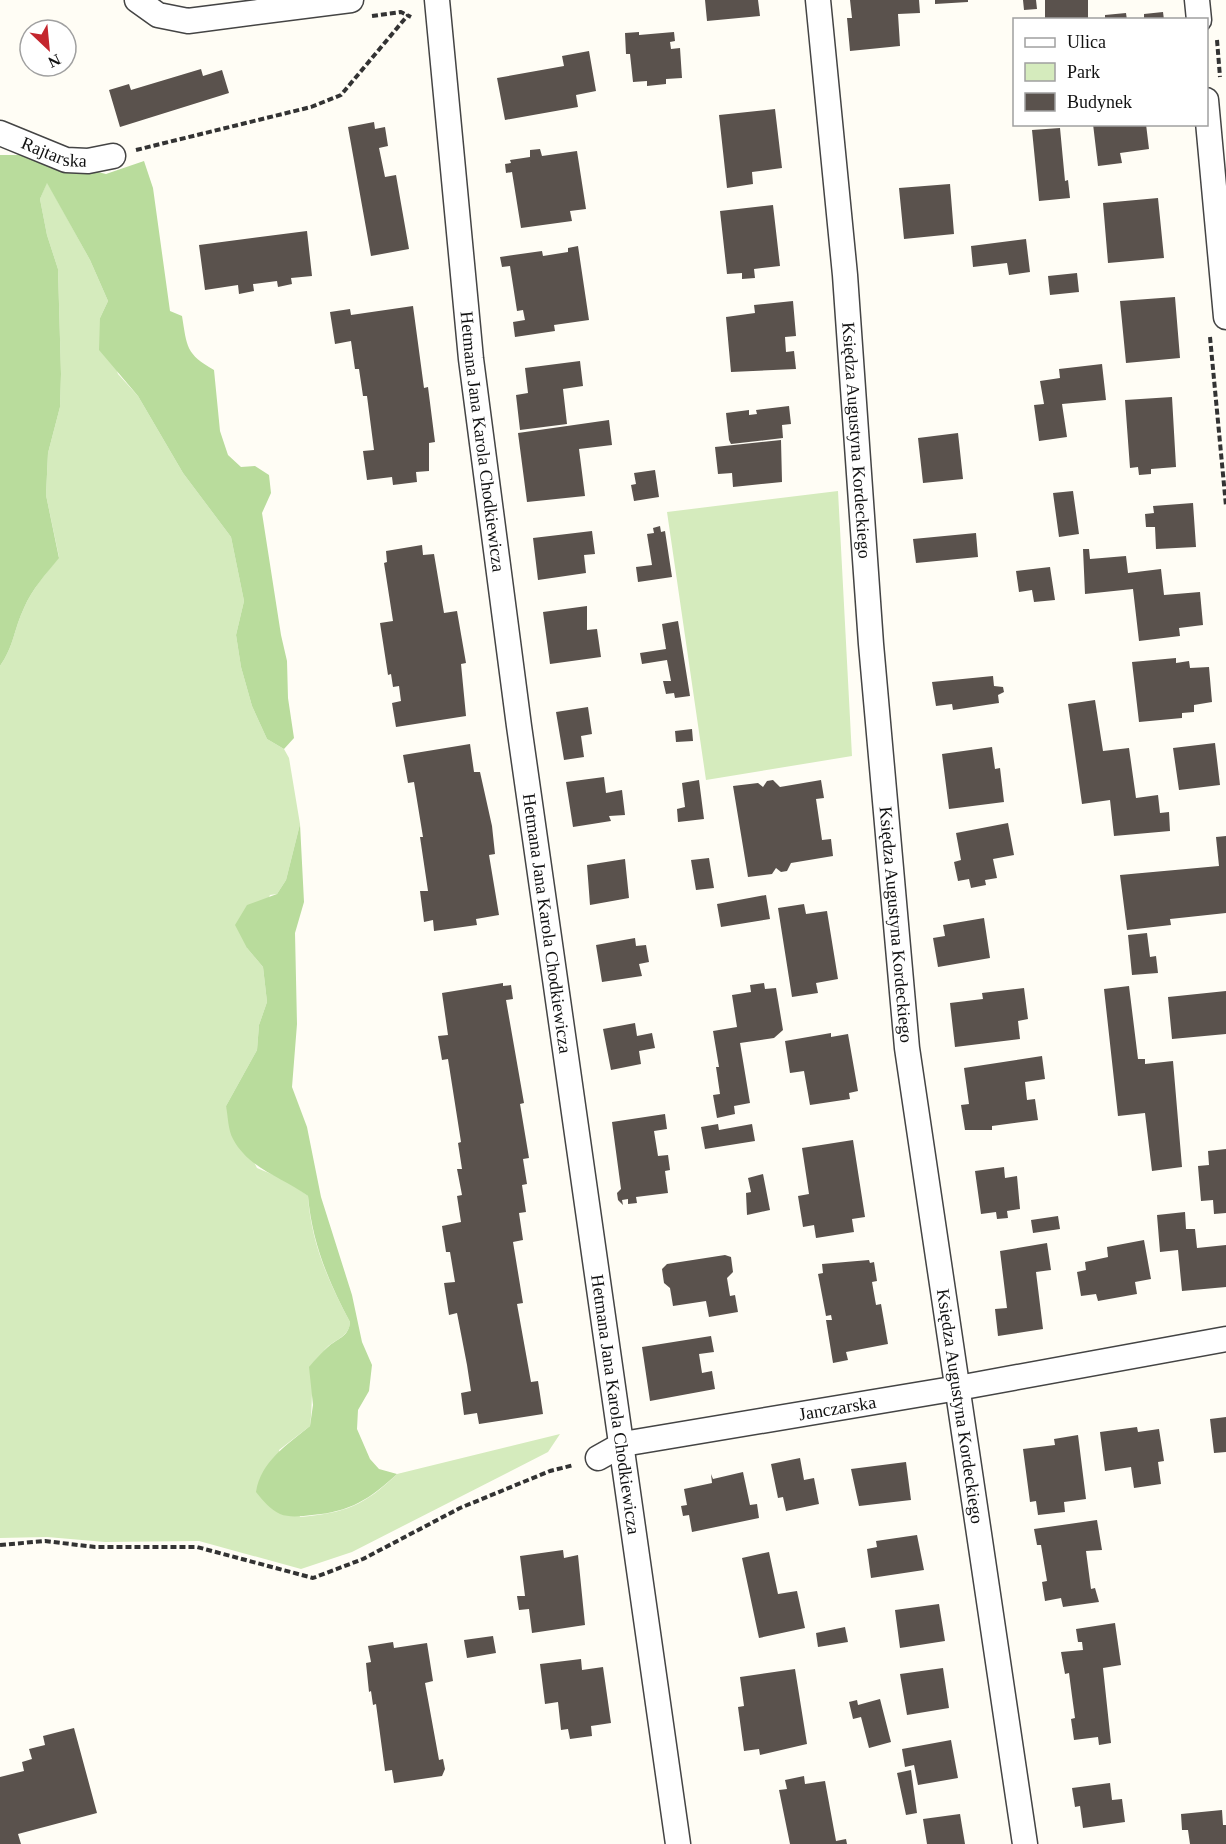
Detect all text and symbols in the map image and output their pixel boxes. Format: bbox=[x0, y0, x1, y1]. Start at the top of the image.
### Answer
north arrow bbox=[18, 18, 78, 78]
legend bbox=[1013, 18, 1208, 126]
text: Ulica bbox=[1067, 32, 1106, 52]
text: N bbox=[45, 51, 63, 71]
text: Park bbox=[1067, 62, 1100, 82]
text: Budynek bbox=[1067, 92, 1132, 112]
street label: Rajtarska bbox=[18, 133, 87, 171]
street label: Hetmana Jana Karola Chodkiewicza bbox=[457, 310, 509, 573]
street label: Księdza Augustyna Kordeckiego bbox=[838, 321, 875, 559]
street label: Hetmana Jana Karola Chodkiewicza bbox=[519, 792, 575, 1055]
street label: Księdza Augustyna Kordeckiego bbox=[876, 806, 916, 1044]
street label: Hetmana Jana Karola Chodkiewicza bbox=[587, 1273, 644, 1536]
street label: Księdza Augustyna Kordeckiego bbox=[933, 1288, 987, 1525]
street label: Janczarska bbox=[797, 1392, 878, 1424]

